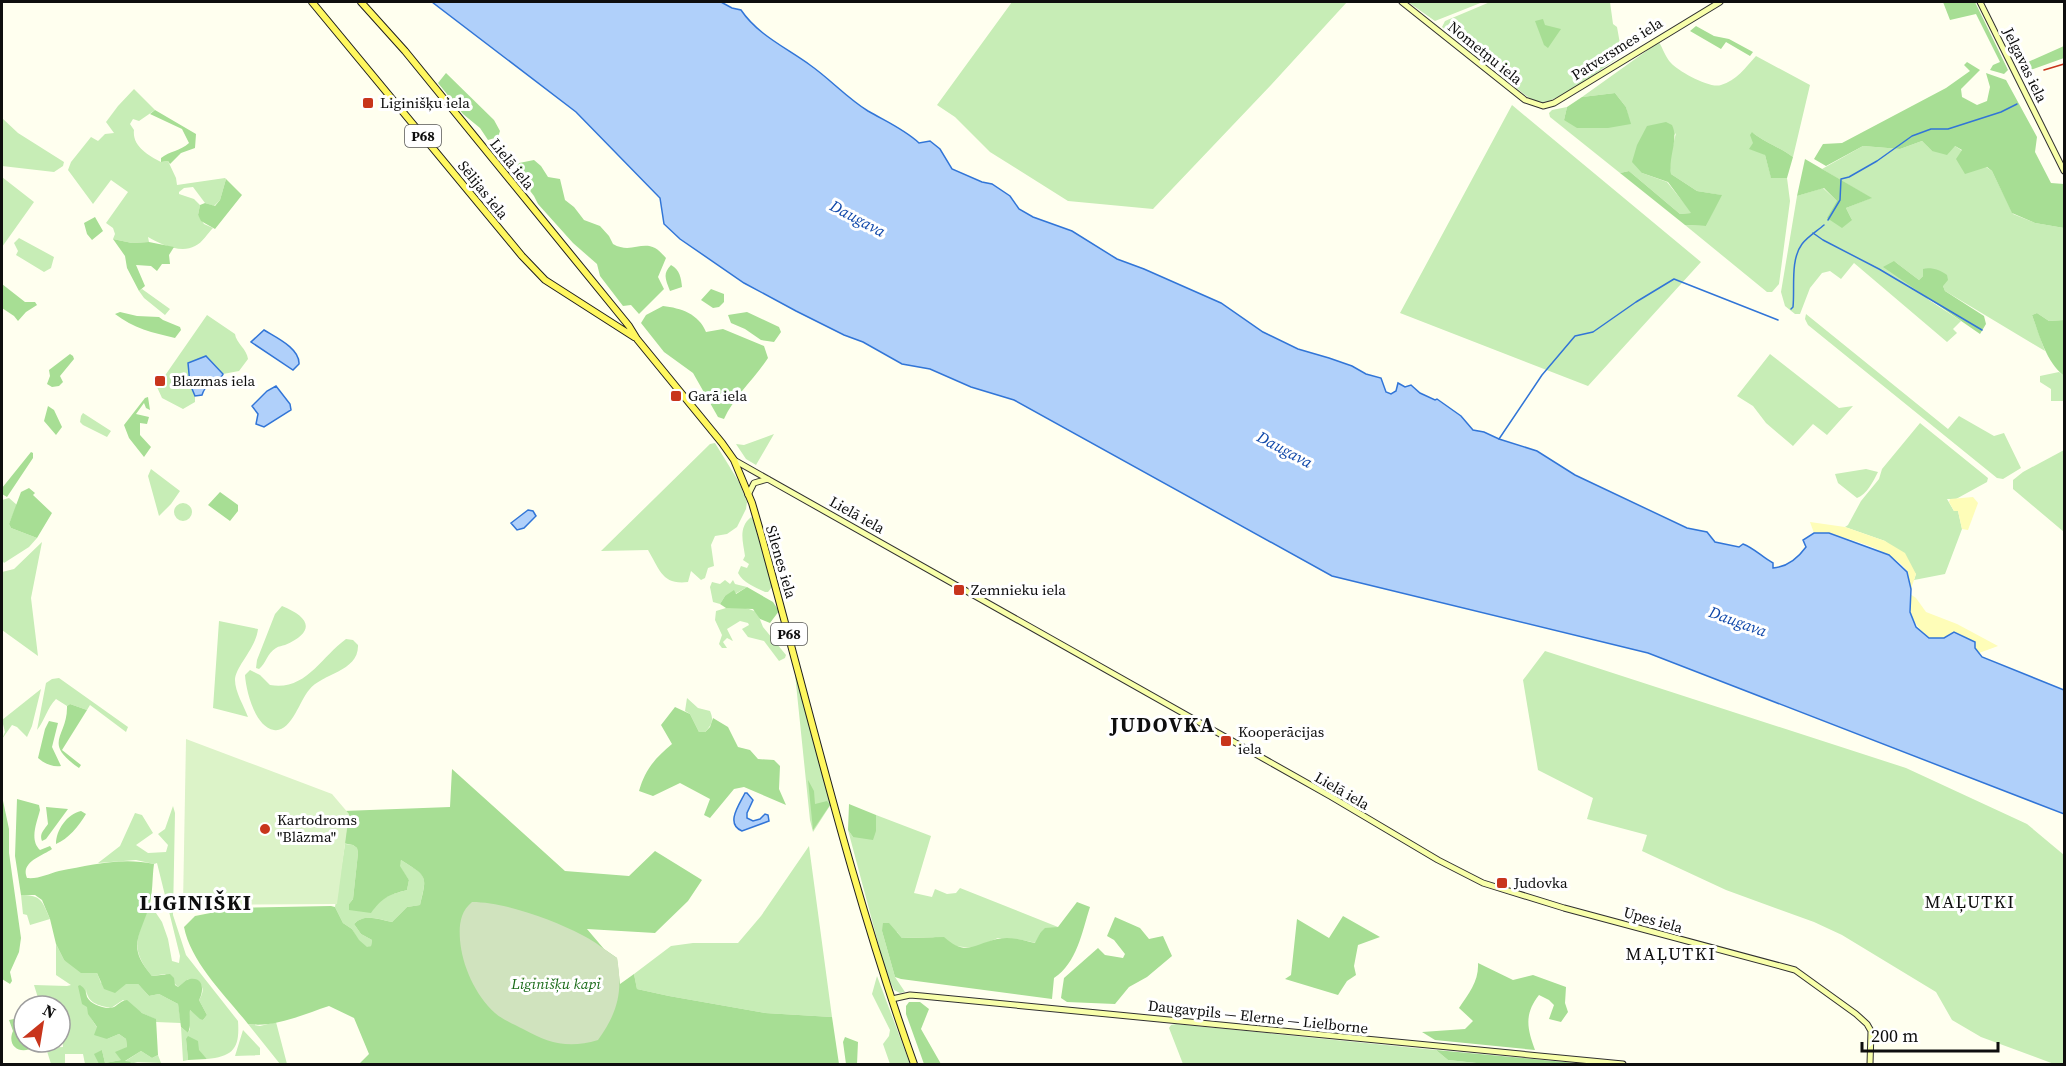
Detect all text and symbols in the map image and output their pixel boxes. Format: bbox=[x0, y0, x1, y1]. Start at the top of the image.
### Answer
street label: Patversmes iela bbox=[1567, 12, 1667, 85]
street label: Nometņu iela bbox=[1444, 16, 1527, 89]
street label: Jelgavas iela bbox=[1998, 23, 2053, 106]
place label: Liginišķu iela bbox=[380, 92, 470, 113]
marker: Liginišķu iela bbox=[361, 96, 375, 110]
road number: P68 bbox=[405, 125, 441, 147]
street label: Lielā iela bbox=[485, 134, 540, 194]
street label: Sēlijas iela bbox=[453, 156, 514, 224]
water label: Daugava bbox=[825, 194, 890, 242]
place label: Blazmas iela bbox=[172, 370, 256, 391]
marker: Blazmas iela bbox=[153, 374, 167, 388]
place label: Garā iela bbox=[688, 385, 747, 406]
marker: Garā iela bbox=[669, 389, 683, 403]
water label: Daugava bbox=[1252, 425, 1317, 473]
street label: Lielā iela bbox=[826, 491, 889, 539]
street label: Silenes iela bbox=[761, 523, 802, 601]
place label: Zemnieku iela bbox=[971, 579, 1066, 600]
marker: Zemnieku iela bbox=[952, 583, 966, 597]
water label: Daugava bbox=[1705, 600, 1771, 642]
road number: P68 bbox=[771, 623, 807, 645]
district label: JUDOVKA bbox=[1108, 710, 1216, 739]
place label: Kooperācijas iela bbox=[1238, 721, 1324, 759]
marker: Kooperācijas iela bbox=[1219, 734, 1233, 748]
street label: Lielā iela bbox=[1311, 766, 1374, 815]
place label: Kartodroms "Blāzma" bbox=[277, 809, 357, 847]
marker: Kartodroms "Blāzma" bbox=[258, 822, 272, 836]
place label: Judovka bbox=[1513, 872, 1568, 893]
marker: Judovka bbox=[1495, 876, 1509, 890]
district label: LIGINIŠKI bbox=[140, 888, 252, 917]
district label: MAĻUTKI bbox=[1925, 889, 2015, 914]
street label: Upes iela bbox=[1621, 901, 1686, 938]
district label: MAĻUTKI bbox=[1626, 941, 1716, 966]
park label: Liginišķu kapi bbox=[510, 973, 601, 994]
north arrow bbox=[12, 994, 72, 1054]
street label: Daugavpils — Elerne — Lielborne bbox=[1147, 994, 1370, 1039]
text: N bbox=[39, 999, 60, 1024]
scale bar bbox=[1862, 1015, 1998, 1053]
text: 200 m bbox=[1871, 1023, 1918, 1048]

